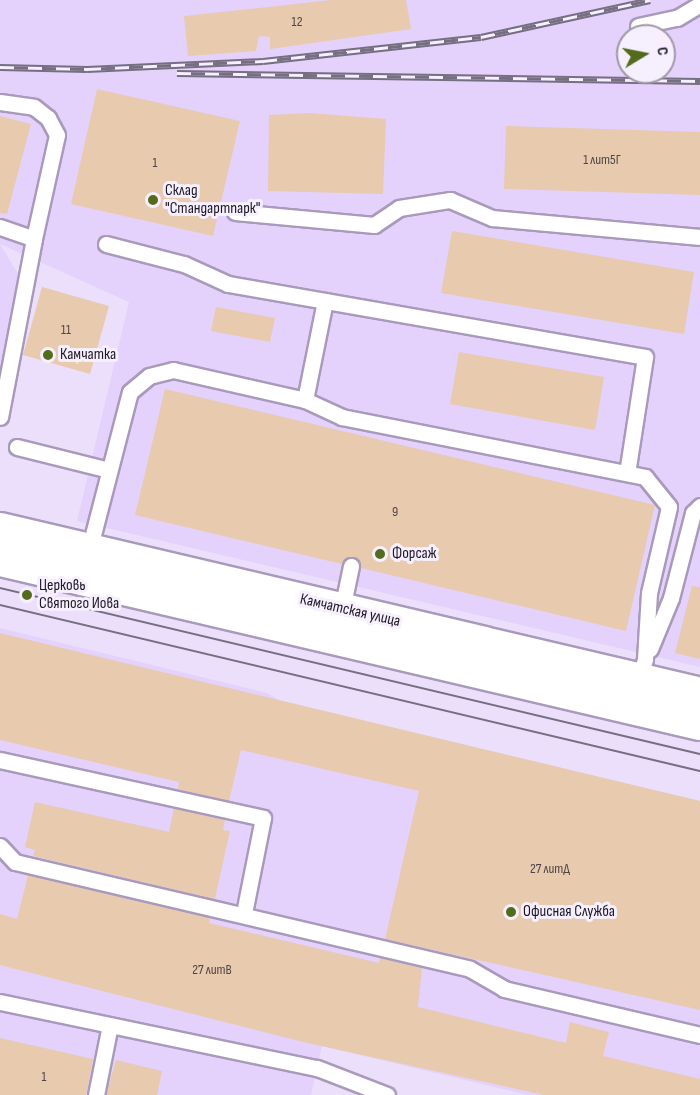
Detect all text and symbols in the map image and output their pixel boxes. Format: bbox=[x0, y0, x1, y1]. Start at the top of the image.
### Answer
house number: 12 bbox=[292, 14, 302, 30]
north arrow bbox=[616, 24, 676, 84]
text: С bbox=[652, 45, 672, 57]
house number: 1 лит5Г bbox=[583, 152, 621, 168]
house number: 1 bbox=[153, 155, 157, 171]
place label: Склад "Стандартпарк" bbox=[165, 181, 261, 219]
marker: Склад "Стандартпарк" bbox=[146, 193, 160, 207]
house number: 11 bbox=[61, 322, 71, 338]
place label: Камчатка bbox=[60, 345, 116, 365]
marker: Камчатка bbox=[41, 348, 55, 362]
house number: 9 bbox=[392, 504, 398, 520]
place label: Форсаж bbox=[392, 544, 436, 564]
marker: Форсаж bbox=[373, 547, 387, 561]
place label: Церковь Святого Иова bbox=[39, 576, 119, 614]
marker: Церковь Святого Иова bbox=[20, 588, 34, 602]
street label: Камчатская улица bbox=[298, 590, 402, 632]
house number: 27 литД bbox=[530, 861, 570, 877]
place label: Офисная Служба bbox=[523, 902, 615, 922]
marker: Офисная Служба bbox=[504, 905, 518, 919]
house number: 27 литВ bbox=[192, 962, 232, 978]
house number: 1 bbox=[42, 1069, 46, 1085]

